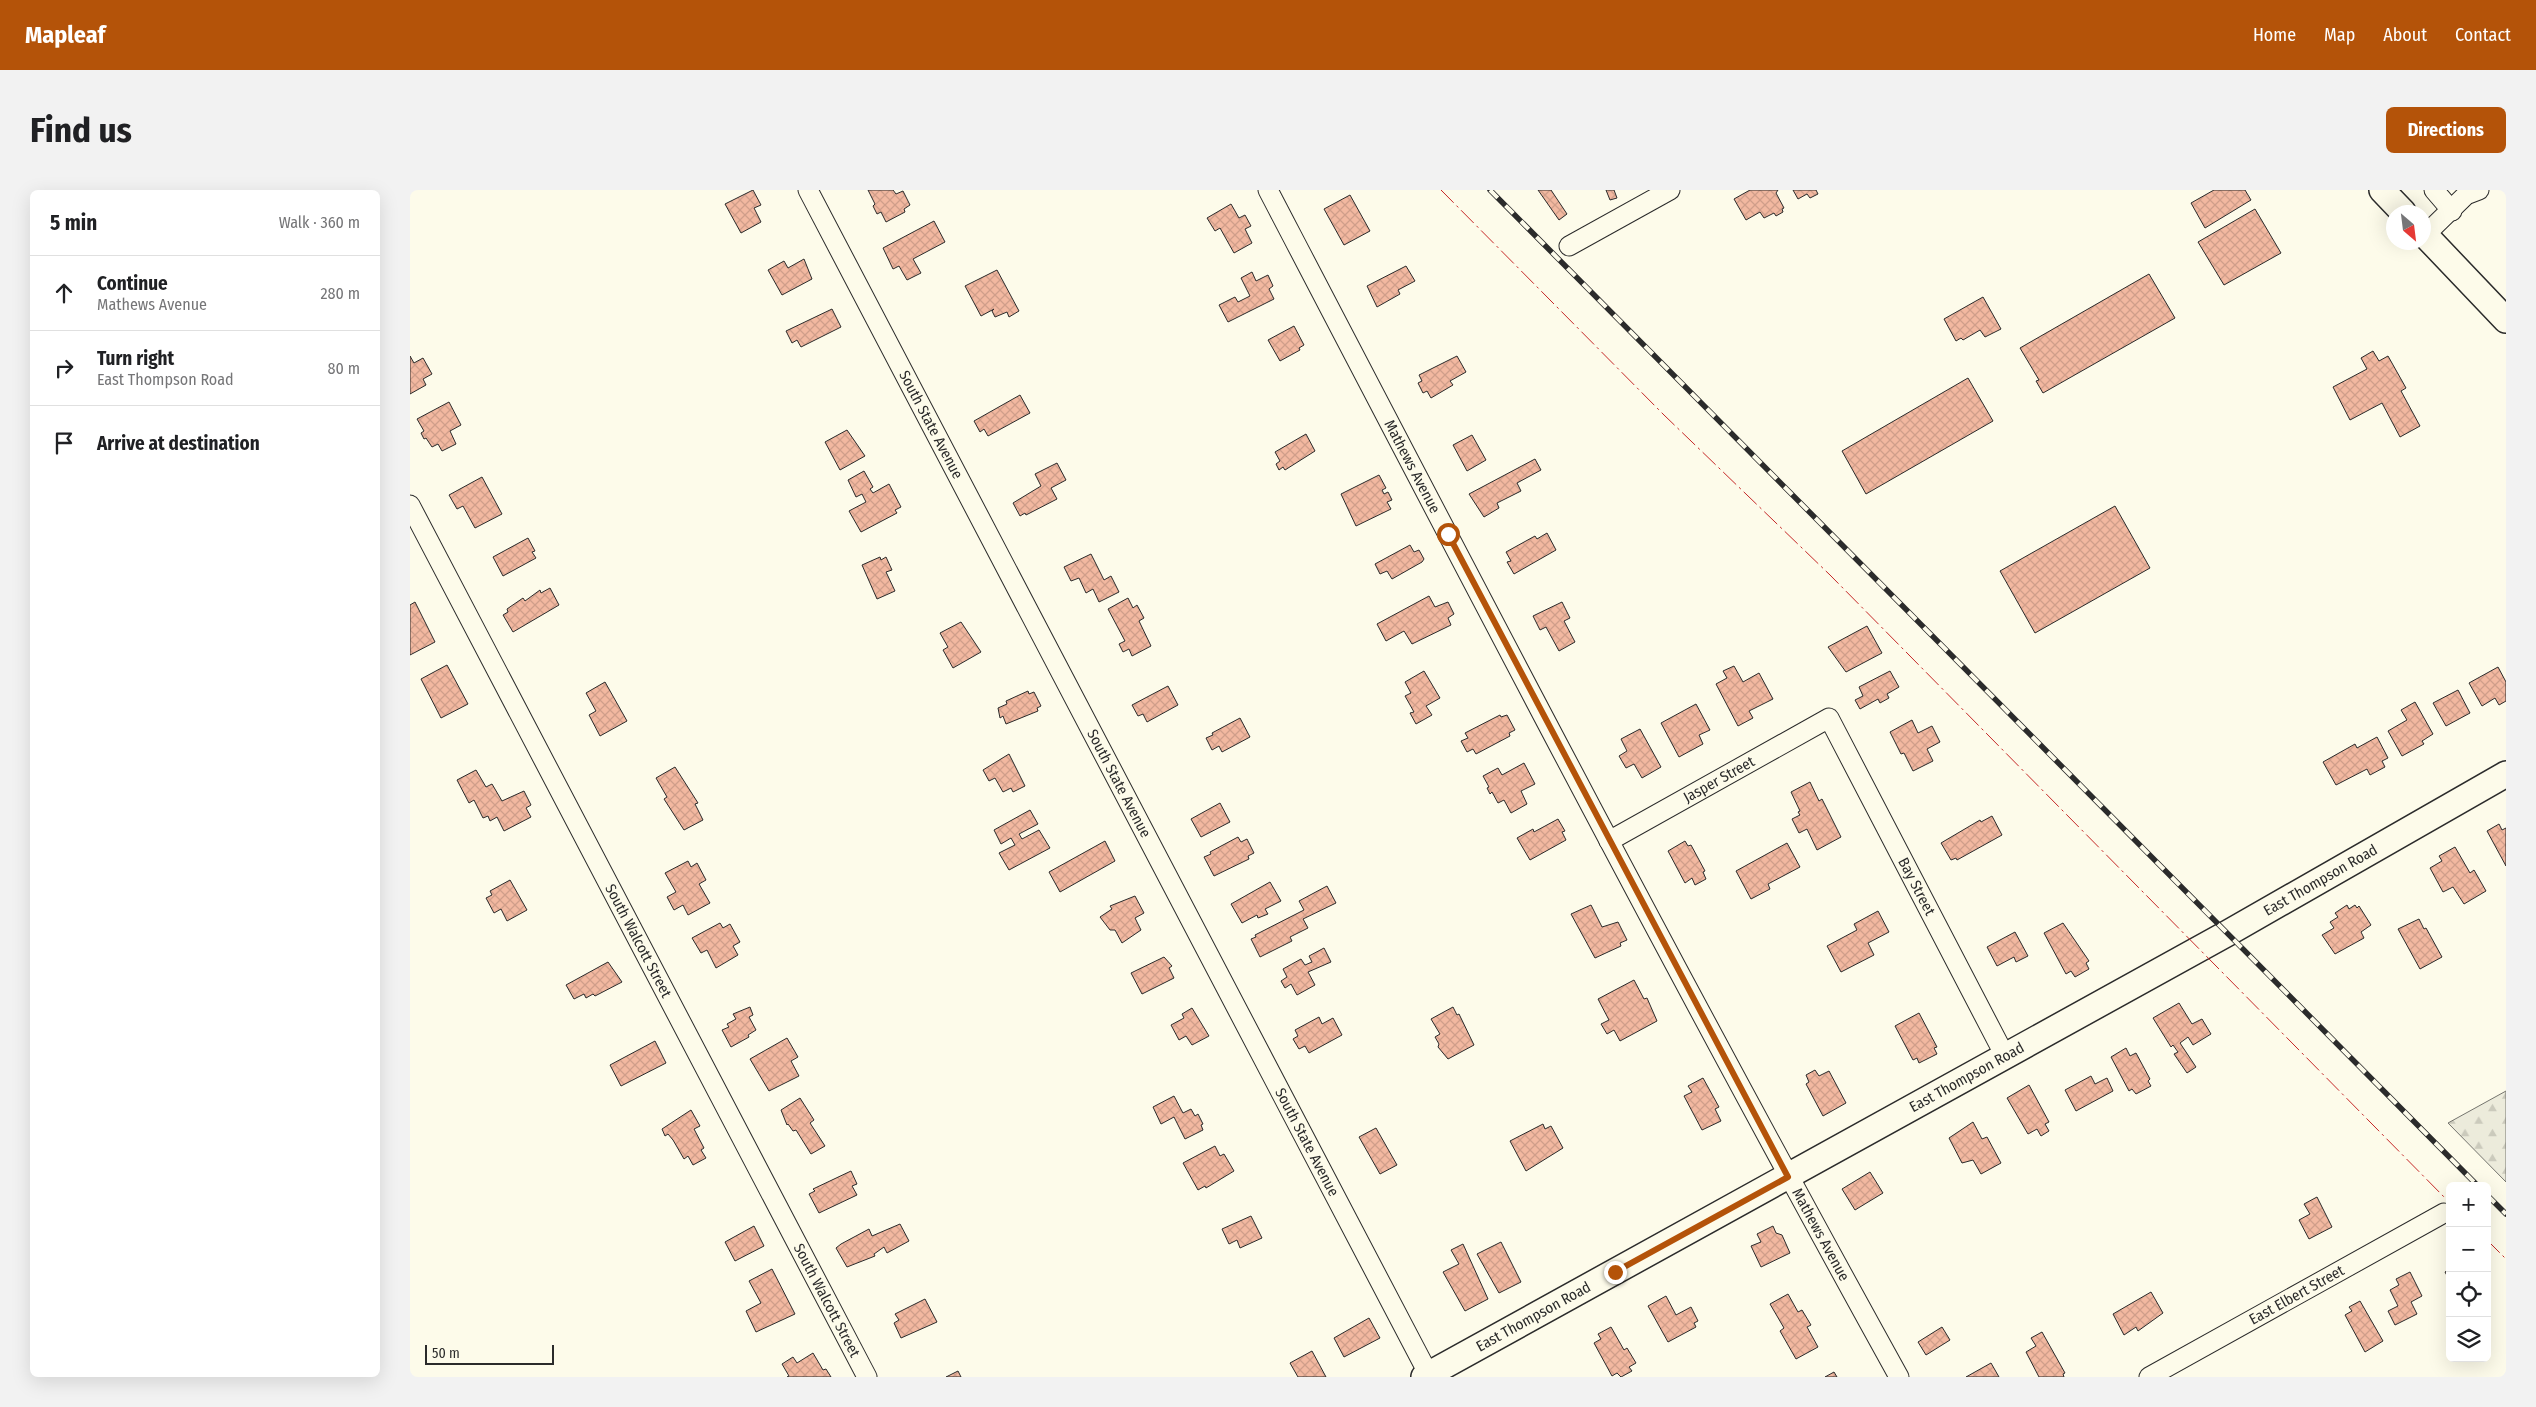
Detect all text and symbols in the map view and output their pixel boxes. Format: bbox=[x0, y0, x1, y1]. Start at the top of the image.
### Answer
text: Mapleaf bbox=[25, 21, 105, 49]
text: Home bbox=[2253, 24, 2296, 46]
text: Map bbox=[2324, 24, 2355, 46]
text: About bbox=[2383, 24, 2427, 46]
text: Contact bbox=[2455, 24, 2511, 46]
button: Directions bbox=[2386, 107, 2506, 153]
text: Find us bbox=[30, 109, 132, 151]
north arrow bbox=[2386, 205, 2431, 250]
text: 5 min bbox=[50, 210, 97, 236]
text: Walk · 360 m bbox=[279, 213, 360, 232]
text: Continue bbox=[97, 272, 168, 295]
icon: ahead bbox=[50, 279, 78, 307]
text: 280 m bbox=[321, 284, 360, 303]
text: Mathews Avenue bbox=[97, 295, 207, 314]
text: Turn right bbox=[97, 347, 174, 370]
icon: right bbox=[50, 354, 78, 382]
text: 80 m bbox=[328, 359, 360, 378]
street label: South State Avenue bbox=[895, 367, 967, 482]
text: East Thompson Road bbox=[97, 370, 234, 389]
street label: Mathews Avenue bbox=[1380, 417, 1444, 516]
icon: arrive bbox=[50, 429, 78, 457]
text: Arrive at destination bbox=[97, 432, 260, 455]
route start bbox=[1437, 523, 1460, 546]
street label: South State Avenue bbox=[1083, 726, 1155, 841]
street label: Jasper Street bbox=[1680, 752, 1758, 807]
street label: East Thompson Road bbox=[2260, 840, 2381, 920]
street label: Bay Street bbox=[1894, 855, 1939, 918]
street label: South Walcott Street bbox=[601, 881, 676, 1001]
street label: East Thompson Road bbox=[1906, 1038, 2027, 1116]
street label: South State Avenue bbox=[1271, 1085, 1343, 1199]
map controls bbox=[2446, 1182, 2491, 1362]
button: + bbox=[2446, 1182, 2491, 1227]
street label: Mathews Avenue bbox=[1788, 1185, 1853, 1284]
button: − bbox=[2446, 1227, 2491, 1272]
street label: South Walcott Street bbox=[790, 1241, 864, 1360]
route end bbox=[1604, 1261, 1627, 1284]
street label: East Elbert Street bbox=[2246, 1261, 2347, 1328]
button: locate bbox=[2446, 1272, 2491, 1317]
street label: East Thompson Road bbox=[1473, 1278, 1594, 1355]
button: layers bbox=[2446, 1317, 2491, 1362]
scale bar bbox=[425, 1342, 554, 1365]
text: 50 m bbox=[432, 1345, 460, 1362]

